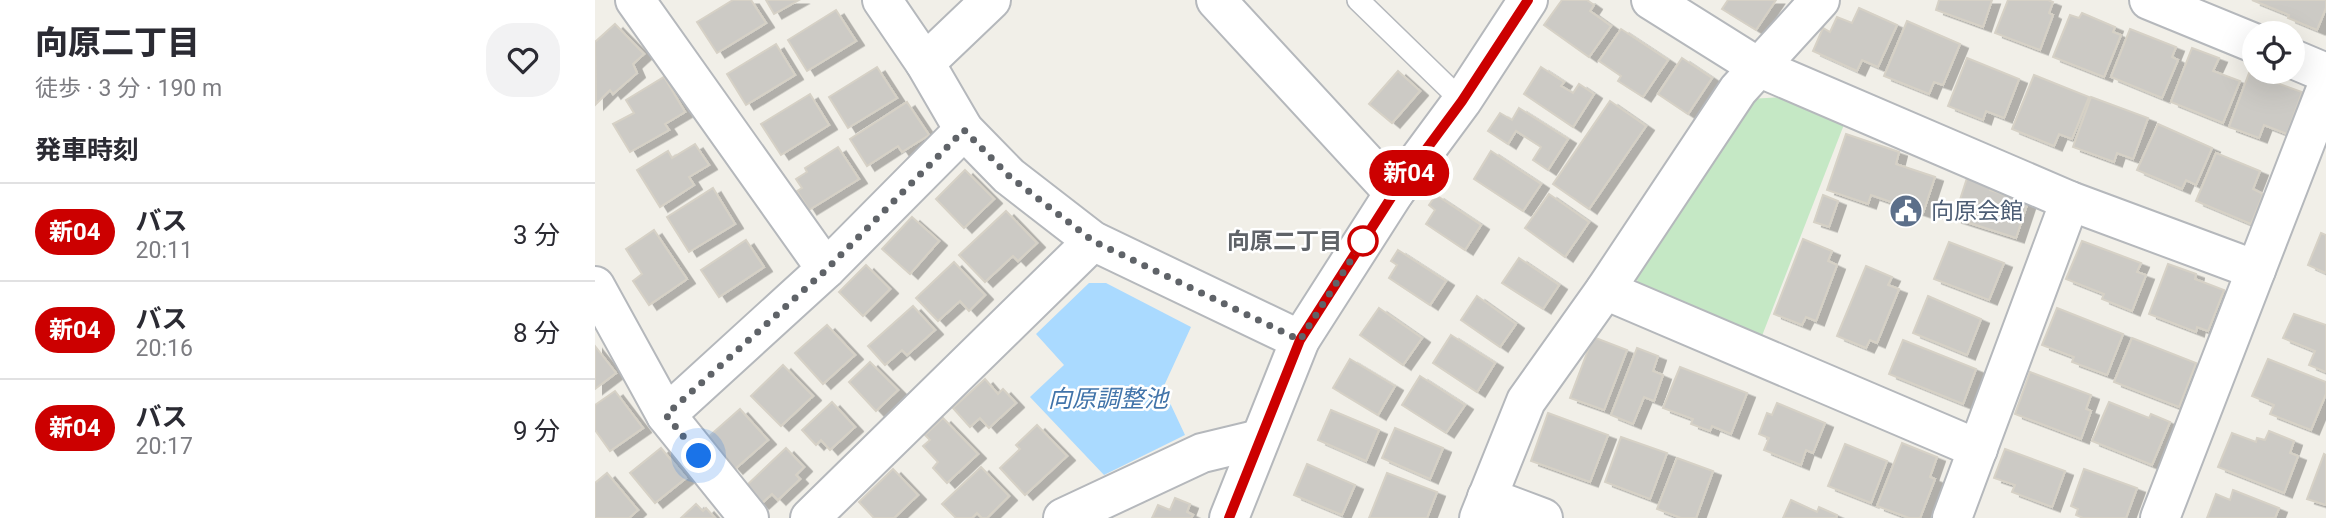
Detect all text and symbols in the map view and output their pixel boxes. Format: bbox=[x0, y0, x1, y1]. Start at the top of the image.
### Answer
map controls bbox=[2242, 21, 2305, 84]
button: locate bbox=[2242, 21, 2305, 84]
text: 向原二丁目 bbox=[35, 23, 200, 62]
button: heart bbox=[486, 23, 560, 97]
text: 徒歩 · 3 分 · 190 m bbox=[35, 75, 222, 102]
text: 発車時刻 bbox=[35, 135, 139, 165]
line badge: 新04 bbox=[1369, 150, 1449, 196]
text: 新04 bbox=[1383, 159, 1435, 187]
public building icon: 向原会館 bbox=[1887, 192, 1925, 230]
place label: 向原会館 bbox=[1931, 198, 2023, 225]
text: バス bbox=[136, 206, 188, 236]
text: 新04 bbox=[49, 218, 101, 246]
text: 3 分 bbox=[513, 220, 560, 250]
marker: 向原二丁目 bbox=[1348, 226, 1378, 256]
place label: 向原二丁目 bbox=[1227, 228, 1342, 255]
text: 20:11 bbox=[136, 237, 193, 264]
text: バス bbox=[136, 304, 188, 334]
text: 新04 bbox=[49, 316, 101, 344]
text: 8 分 bbox=[513, 318, 560, 348]
text: 20:16 bbox=[136, 335, 193, 362]
water label: 向原調整池 bbox=[1048, 385, 1170, 413]
text: バス bbox=[136, 402, 188, 432]
text: 新04 bbox=[49, 414, 101, 442]
text: 9 分 bbox=[513, 416, 560, 446]
text: 20:17 bbox=[136, 433, 193, 460]
your location bbox=[681, 438, 716, 473]

